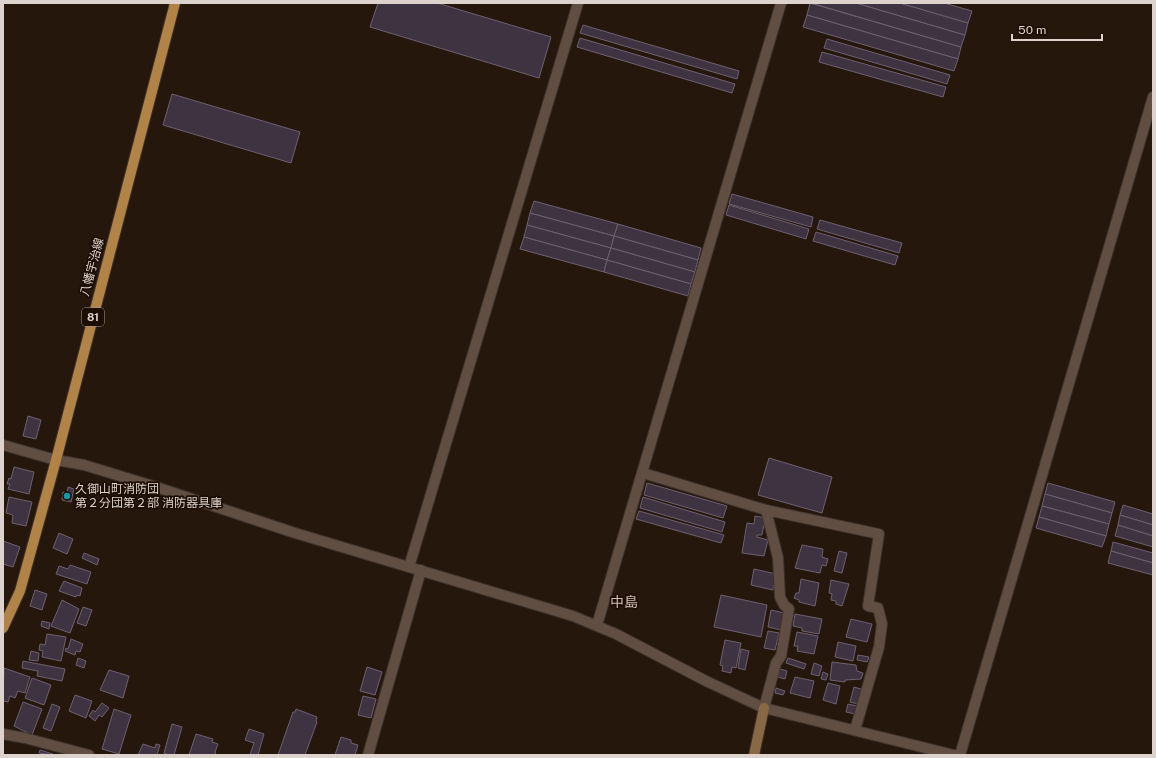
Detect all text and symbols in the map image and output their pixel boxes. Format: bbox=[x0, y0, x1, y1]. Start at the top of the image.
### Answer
scale bar bbox=[1012, 16, 1102, 42]
text: 50 m bbox=[1018, 23, 1046, 37]
street label: 八幡宇治線 bbox=[77, 236, 107, 298]
road number: 81 bbox=[82, 308, 104, 326]
place label: 久御山町消防団 第２分団第２部 消防器具庫 bbox=[75, 482, 222, 510]
marker: 久御山町消防団 第２分団第２部 消防器具庫 bbox=[62, 491, 72, 501]
district label: 中島 bbox=[610, 594, 638, 610]

